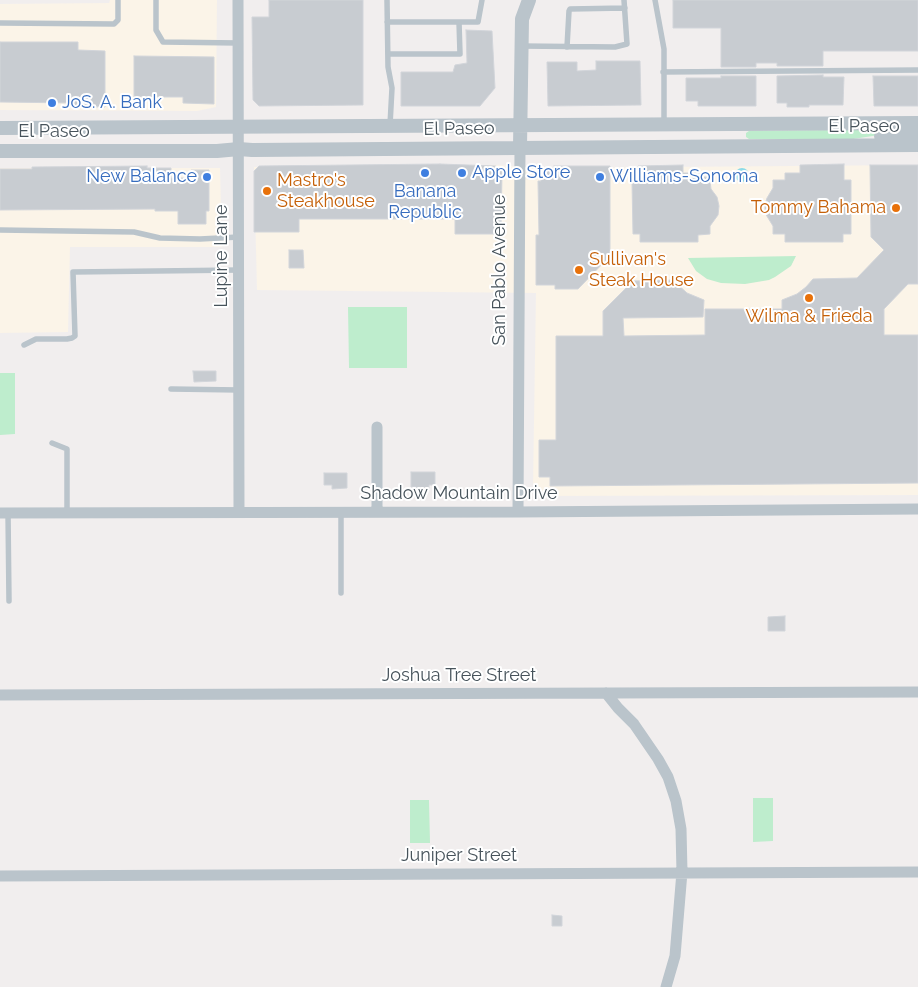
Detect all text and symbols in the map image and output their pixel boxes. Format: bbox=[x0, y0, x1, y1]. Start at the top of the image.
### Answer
place label: JoS. A. Bank bbox=[62, 92, 162, 114]
marker: JoS. A. Bank bbox=[46, 97, 58, 109]
street label: El Paseo bbox=[828, 116, 900, 138]
street label: El Paseo bbox=[423, 118, 495, 140]
street label: El Paseo bbox=[18, 121, 90, 143]
place label: Apple Store bbox=[472, 162, 570, 184]
place label: New Balance bbox=[86, 166, 197, 188]
place label: Williams-Sonoma bbox=[610, 166, 758, 188]
marker: Banana Republic bbox=[419, 167, 431, 179]
marker: Apple Store bbox=[456, 167, 468, 179]
place label: Mastro's Steakhouse bbox=[277, 170, 375, 212]
marker: New Balance bbox=[201, 171, 213, 183]
marker: Williams-Sonoma bbox=[594, 171, 606, 183]
place label: Banana Republic bbox=[388, 181, 462, 223]
marker: Mastro's Steakhouse bbox=[261, 185, 273, 197]
street label: San Pablo Avenue bbox=[489, 194, 511, 346]
place label: Tommy Bahama bbox=[751, 197, 886, 219]
marker: Tommy Bahama bbox=[890, 202, 902, 214]
street label: Lupine Lane bbox=[211, 204, 233, 308]
place label: Sullivan's Steak House bbox=[589, 249, 694, 292]
marker: Sullivan's Steak House bbox=[573, 264, 585, 276]
marker: Wilma & Frieda bbox=[803, 292, 815, 304]
place label: Wilma & Frieda bbox=[746, 306, 872, 328]
street label: Shadow Mountain Drive bbox=[360, 483, 558, 505]
street label: Joshua Tree Street bbox=[382, 665, 536, 687]
street label: Juniper Street bbox=[401, 845, 517, 867]

